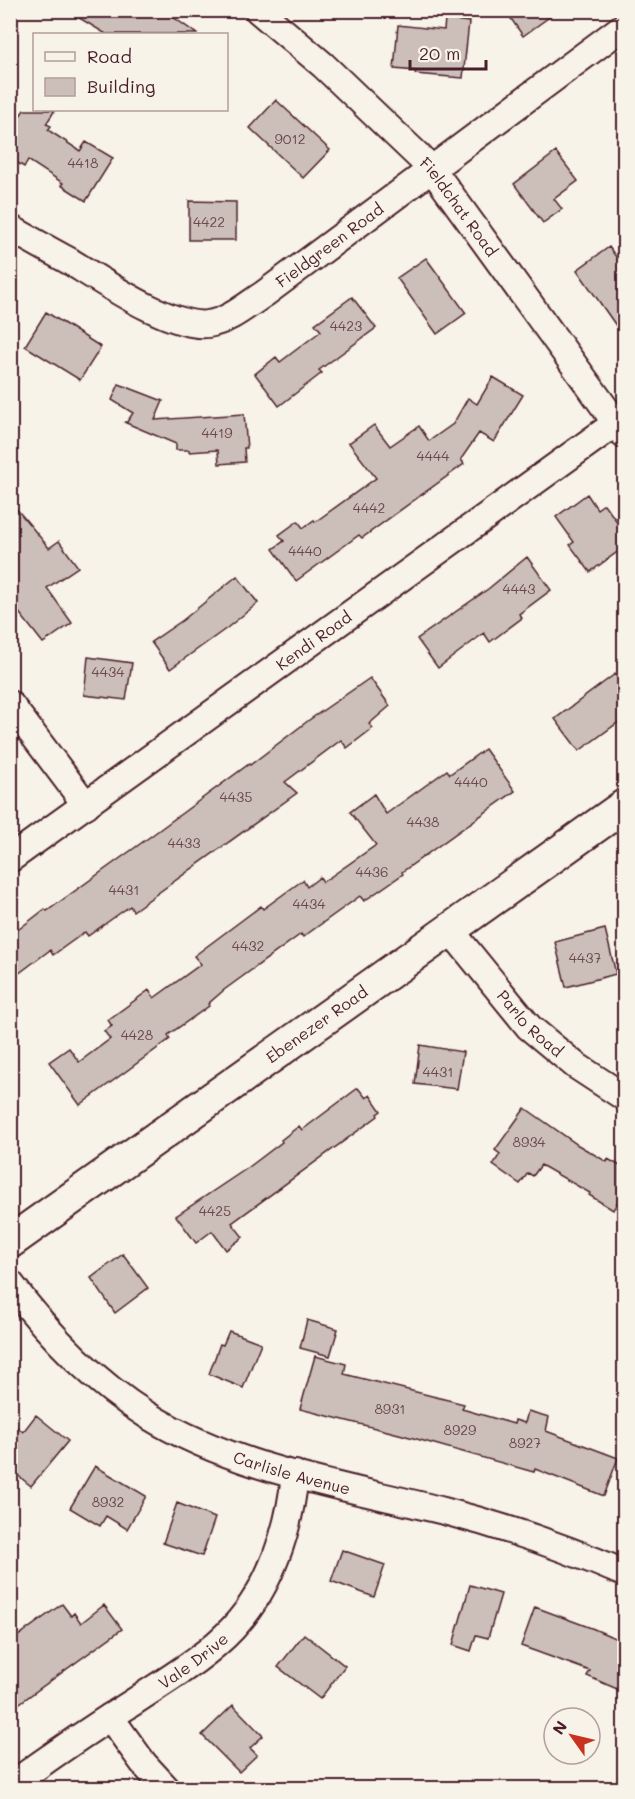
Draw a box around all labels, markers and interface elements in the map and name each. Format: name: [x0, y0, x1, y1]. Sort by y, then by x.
legend: [33, 33, 228, 111]
scale bar: [410, 33, 486, 71]
text: 20 m: [419, 41, 460, 65]
text: Road: [87, 44, 132, 68]
text: Building: [87, 74, 155, 98]
house number: 9012: [275, 129, 305, 148]
street label: Fieldchat Road: [416, 152, 503, 260]
house number: 4418: [67, 153, 99, 172]
street label: Fieldgreen Road: [271, 198, 387, 292]
house number: 4422: [193, 212, 225, 231]
house number: 4423: [330, 316, 362, 335]
house number: 4419: [202, 423, 232, 442]
house number: 4444: [417, 446, 450, 465]
house number: 4442: [353, 498, 385, 517]
house number: 4440: [288, 541, 322, 560]
house number: 4443: [503, 579, 535, 598]
street label: Kendi Road: [271, 606, 355, 675]
house number: 4434: [92, 662, 125, 681]
house number: 4440: [454, 772, 488, 791]
house number: 4435: [220, 787, 252, 806]
house number: 4438: [406, 812, 440, 831]
house number: 4433: [168, 833, 200, 852]
house number: 4436: [355, 862, 389, 881]
house number: 4431: [109, 880, 139, 899]
house number: 4434: [293, 894, 326, 913]
house number: 4432: [232, 936, 264, 955]
house number: 4437: [569, 948, 601, 967]
street label: Ebenezer Road: [261, 981, 371, 1067]
street label: Parlo Road: [493, 985, 568, 1061]
house number: 4428: [121, 1025, 153, 1044]
house number: 4431: [423, 1062, 453, 1081]
house number: 8934: [512, 1132, 546, 1151]
house number: 4425: [199, 1201, 231, 1220]
house number: 8931: [374, 1399, 406, 1418]
house number: 8929: [444, 1420, 476, 1439]
house number: 8927: [509, 1433, 541, 1452]
street label: Carlisle Avenue: [231, 1446, 353, 1499]
house number: 8932: [92, 1492, 124, 1511]
street label: Vale Drive: [154, 1628, 232, 1693]
north arrow: [542, 1706, 602, 1766]
text: N: [547, 1716, 571, 1738]

